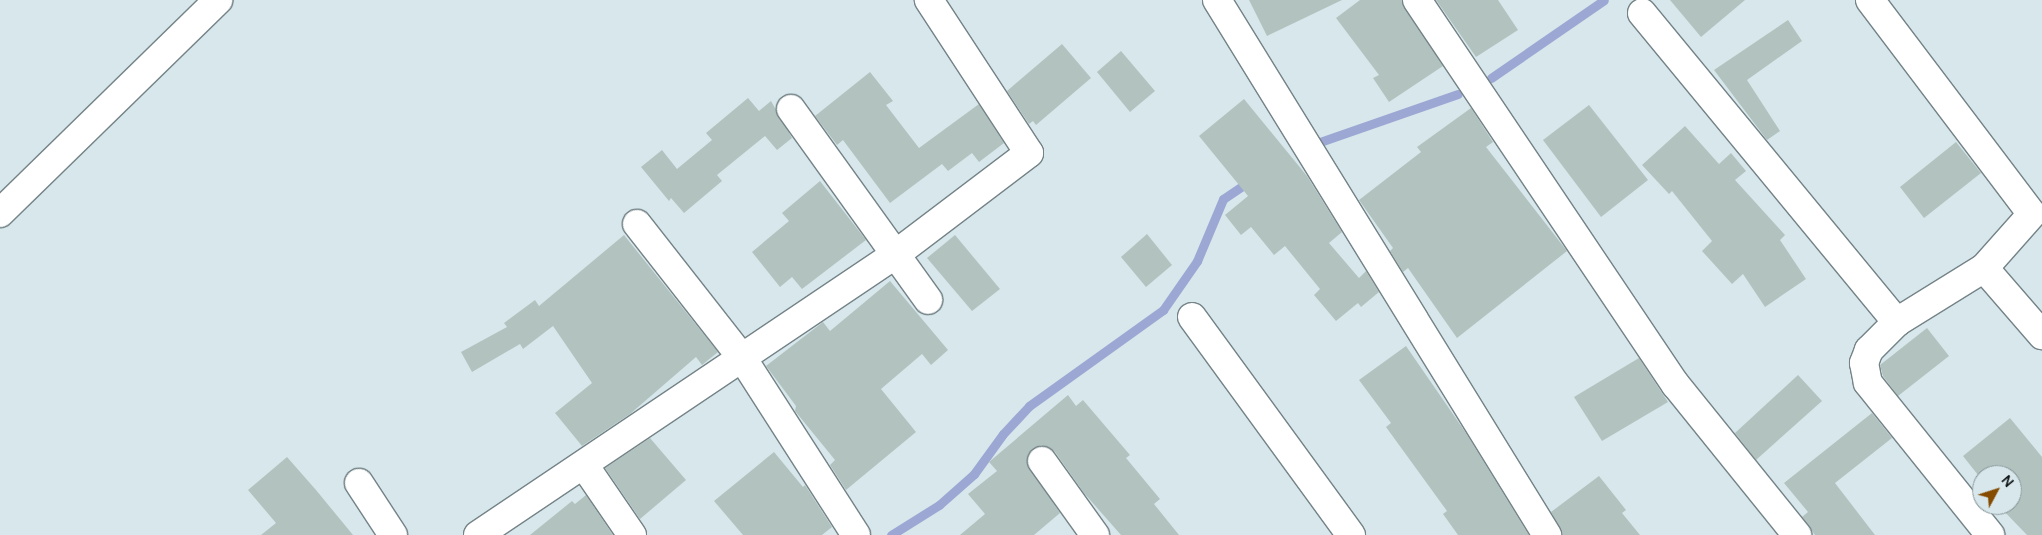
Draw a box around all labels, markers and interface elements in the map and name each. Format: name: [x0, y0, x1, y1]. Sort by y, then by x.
north arrow: [1972, 465, 2022, 515]
text: N: [1998, 471, 2019, 491]

